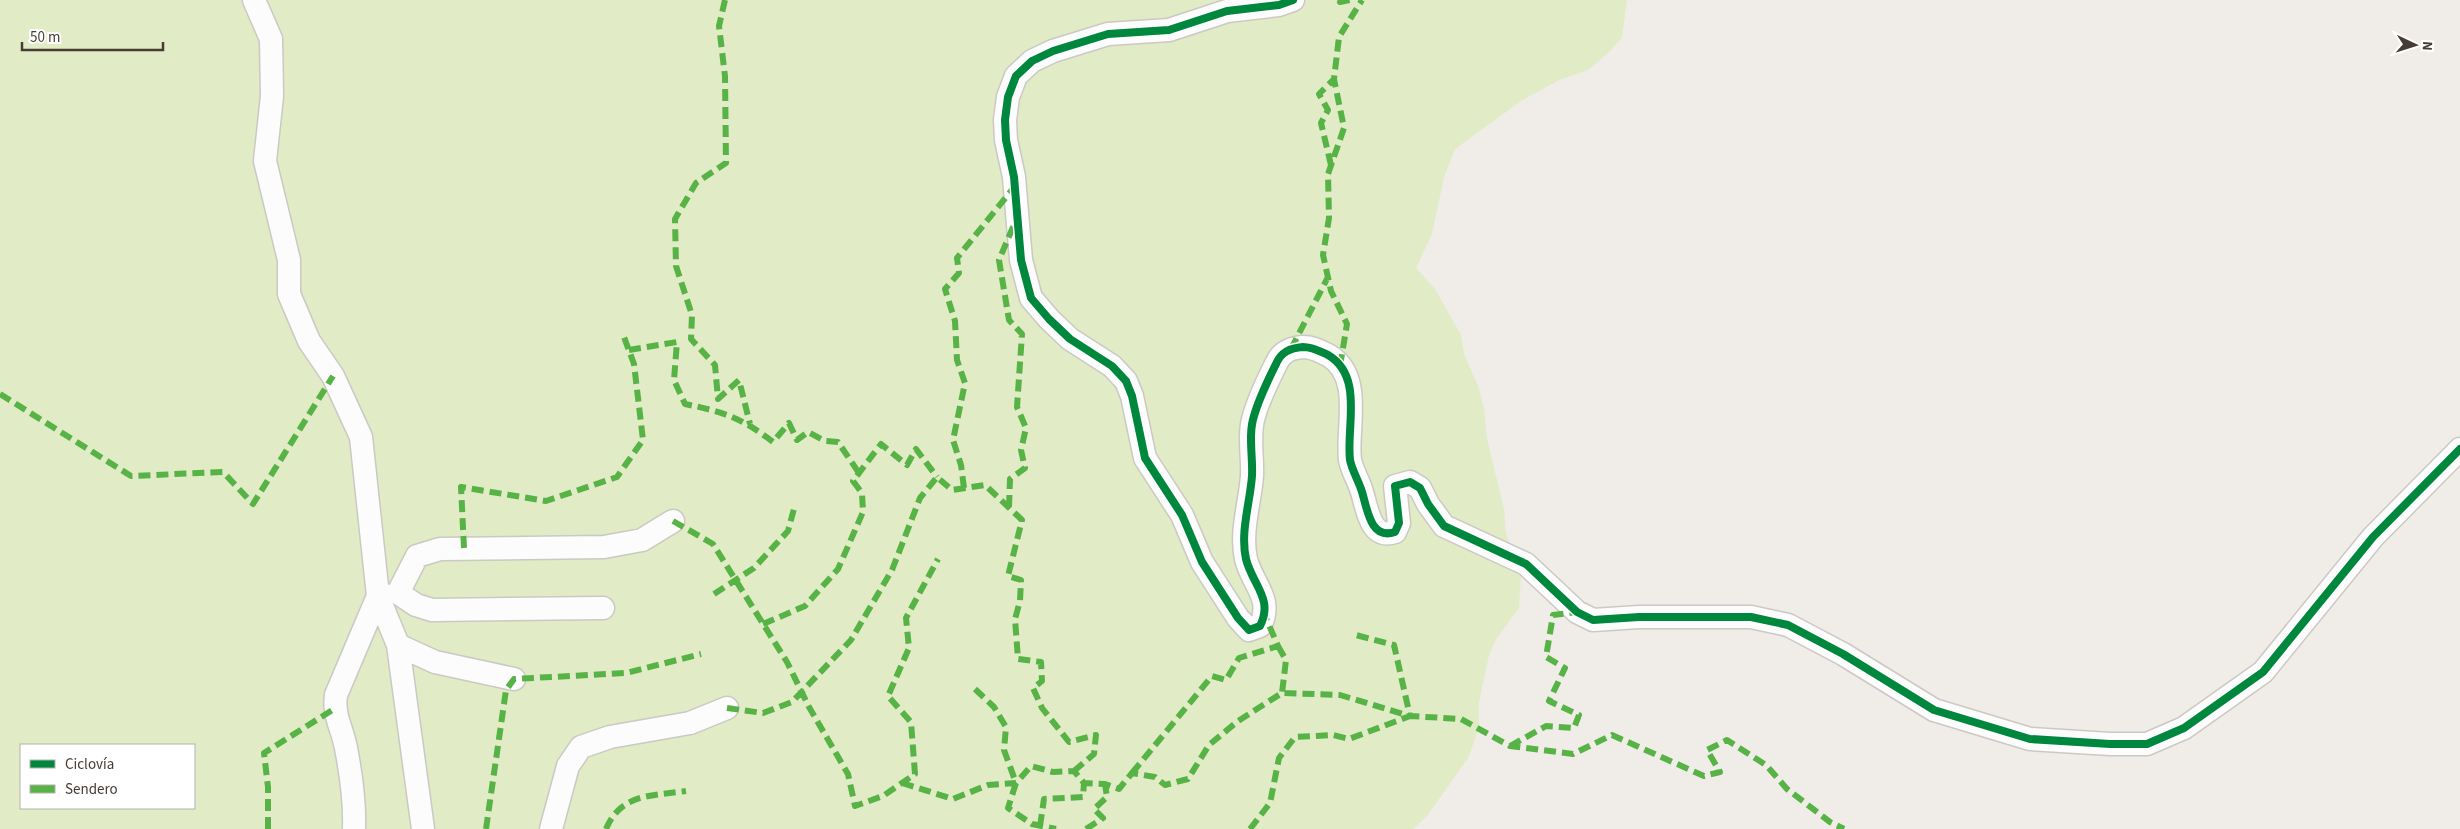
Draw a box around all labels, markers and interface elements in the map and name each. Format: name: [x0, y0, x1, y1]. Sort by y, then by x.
scale bar: [22, 20, 164, 52]
north arrow: [2390, 20, 2440, 70]
text: 50 m: [30, 27, 60, 48]
text: N: [2417, 40, 2437, 51]
legend: [20, 744, 195, 809]
text: Ciclovía: [65, 754, 114, 775]
text: Sendero: [65, 779, 118, 800]

